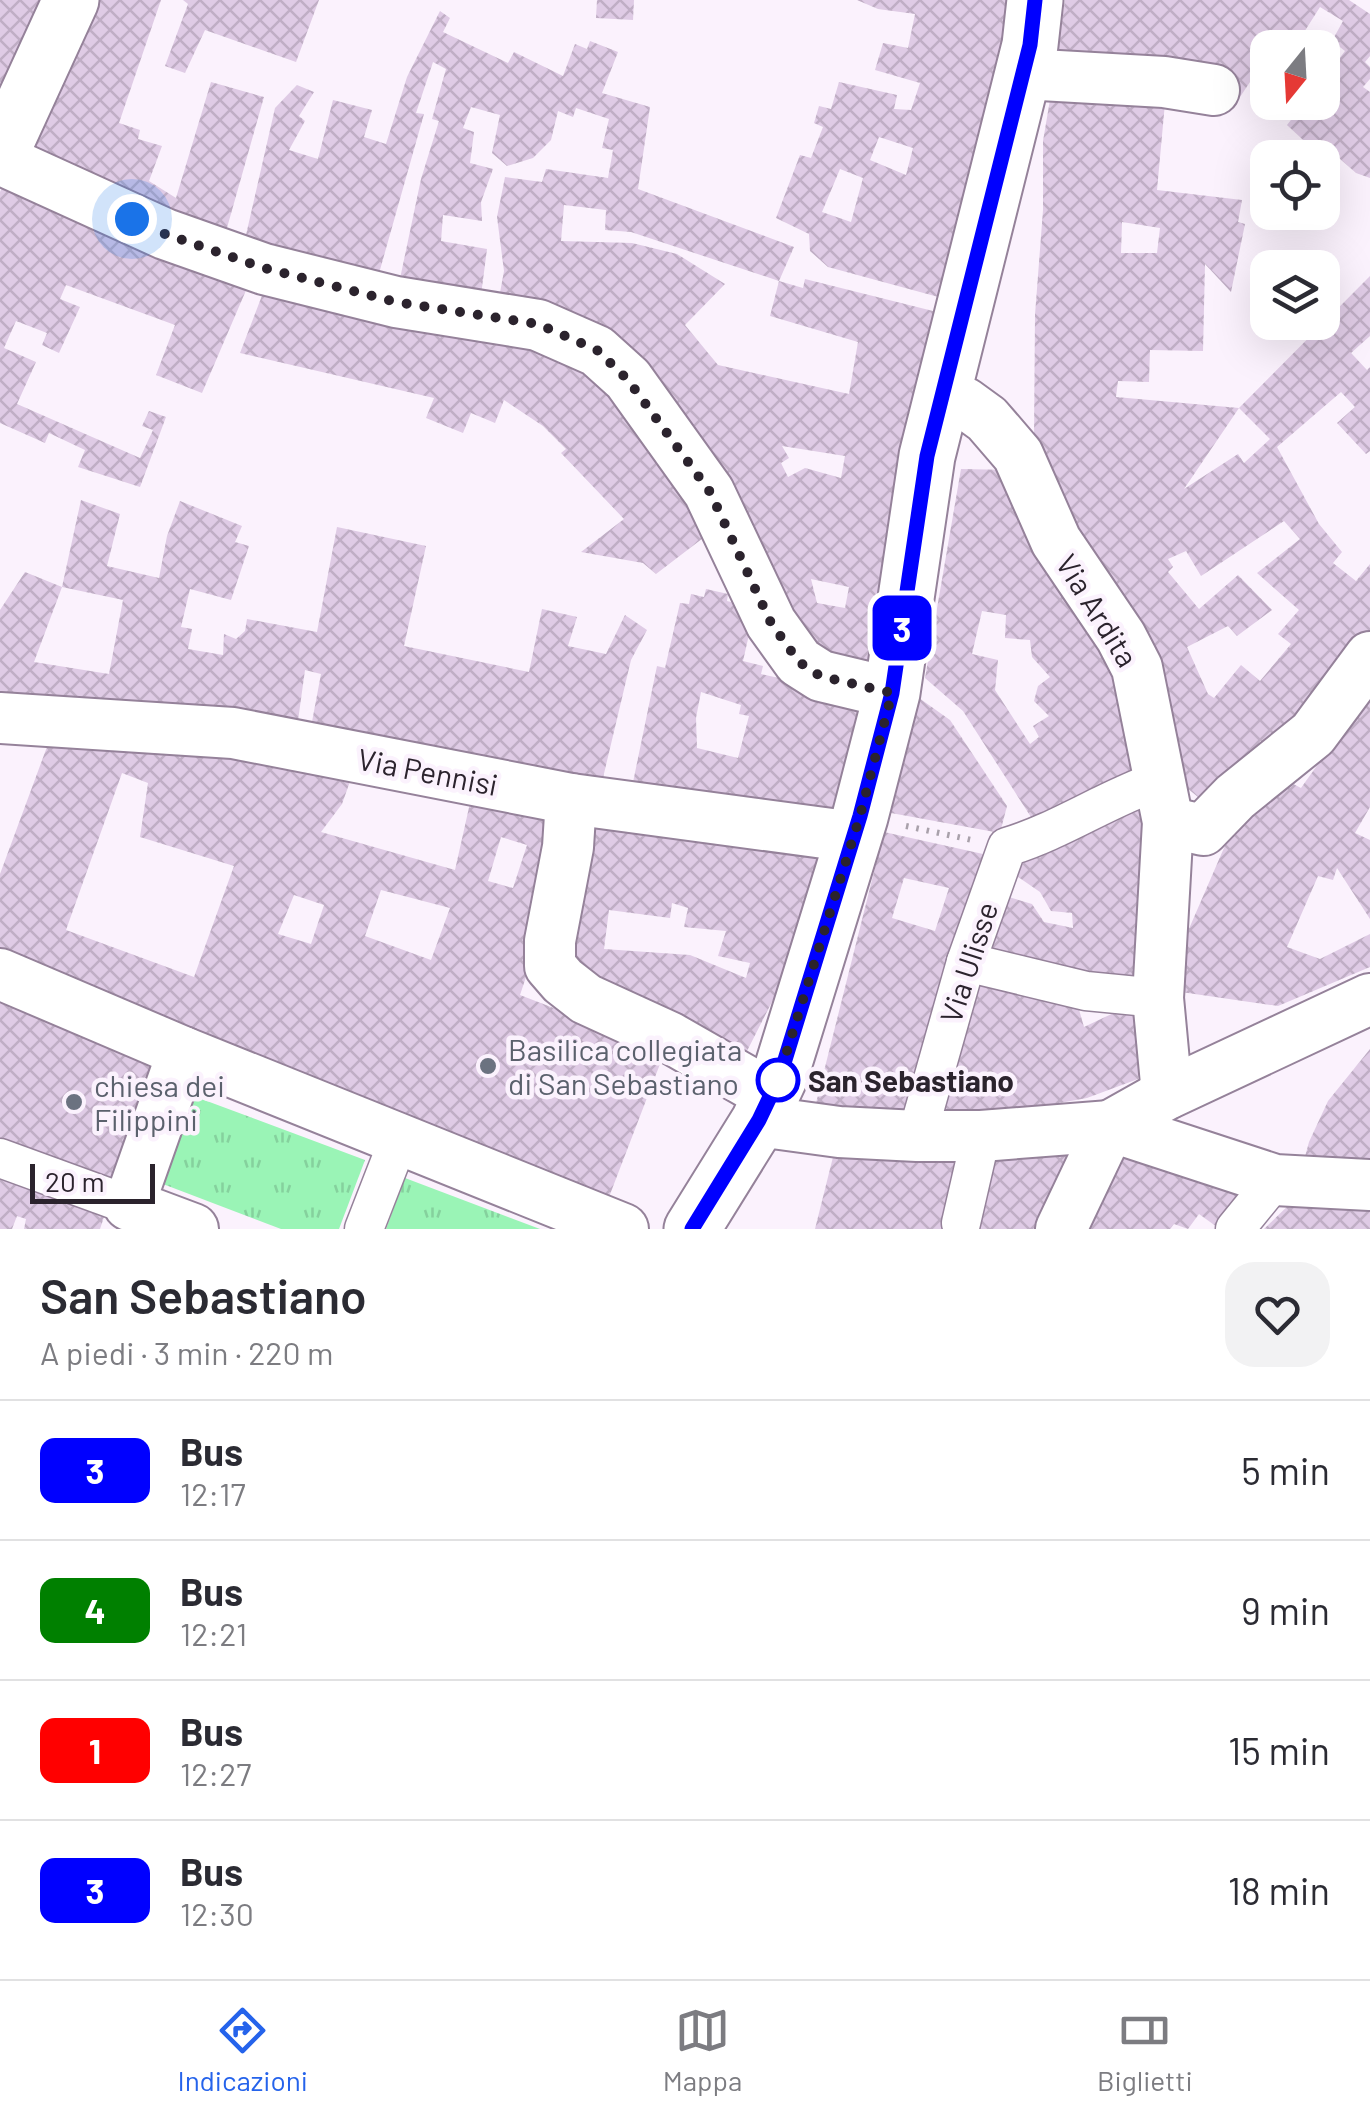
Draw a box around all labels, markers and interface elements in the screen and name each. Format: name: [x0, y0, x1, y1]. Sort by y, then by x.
north arrow: [1250, 30, 1340, 120]
map controls: [1250, 30, 1340, 340]
button: locate: [1250, 140, 1340, 230]
your location: [107, 194, 157, 244]
button: layers: [1250, 250, 1340, 340]
street label: Via Ardita: [1049, 547, 1147, 673]
line badge: 3: [870, 596, 934, 660]
text: 3: [893, 607, 911, 649]
street label: Via Pennisi: [355, 740, 501, 802]
street label: Via Ulisse: [932, 897, 1004, 1027]
place label: Basilica collegiata di San Sebastiano: [508, 1031, 742, 1101]
marker: Basilica collegiata di San Sebastiano: [477, 1055, 499, 1077]
marker: San Sebastiano: [757, 1059, 799, 1101]
place label: San Sebastiano: [808, 1062, 1014, 1098]
place label: chiesa dei Filippini: [94, 1067, 225, 1137]
marker: chiesa dei Filippini: [63, 1091, 85, 1113]
scale bar: [30, 1159, 155, 1204]
text: 20 m: [45, 1164, 105, 1198]
button: heart: [1225, 1262, 1330, 1367]
text: San Sebastiano: [40, 1266, 367, 1324]
text: A piedi · 3 min · 220 m: [40, 1333, 333, 1371]
text: Bus: [180, 1428, 243, 1474]
text: 5 min: [1241, 1447, 1330, 1493]
text: 3: [86, 1449, 104, 1491]
text: 12:17: [180, 1474, 246, 1512]
text: Bus: [180, 1568, 243, 1614]
text: 9 min: [1241, 1587, 1330, 1633]
text: 4: [84, 1589, 106, 1631]
text: 12:21: [180, 1614, 247, 1652]
text: Bus: [180, 1708, 243, 1754]
text: 15 min: [1228, 1727, 1330, 1773]
text: 1: [89, 1729, 101, 1771]
text: 12:27: [180, 1754, 252, 1792]
text: Bus: [180, 1848, 243, 1894]
text: 18 min: [1228, 1867, 1330, 1913]
text: 3: [86, 1869, 104, 1911]
text: 12:30: [180, 1894, 254, 1932]
tab: Indicazioni: [177, 2003, 308, 2097]
tab: Mappa: [663, 2003, 742, 2097]
tab: Biglietti: [1097, 2003, 1193, 2097]

